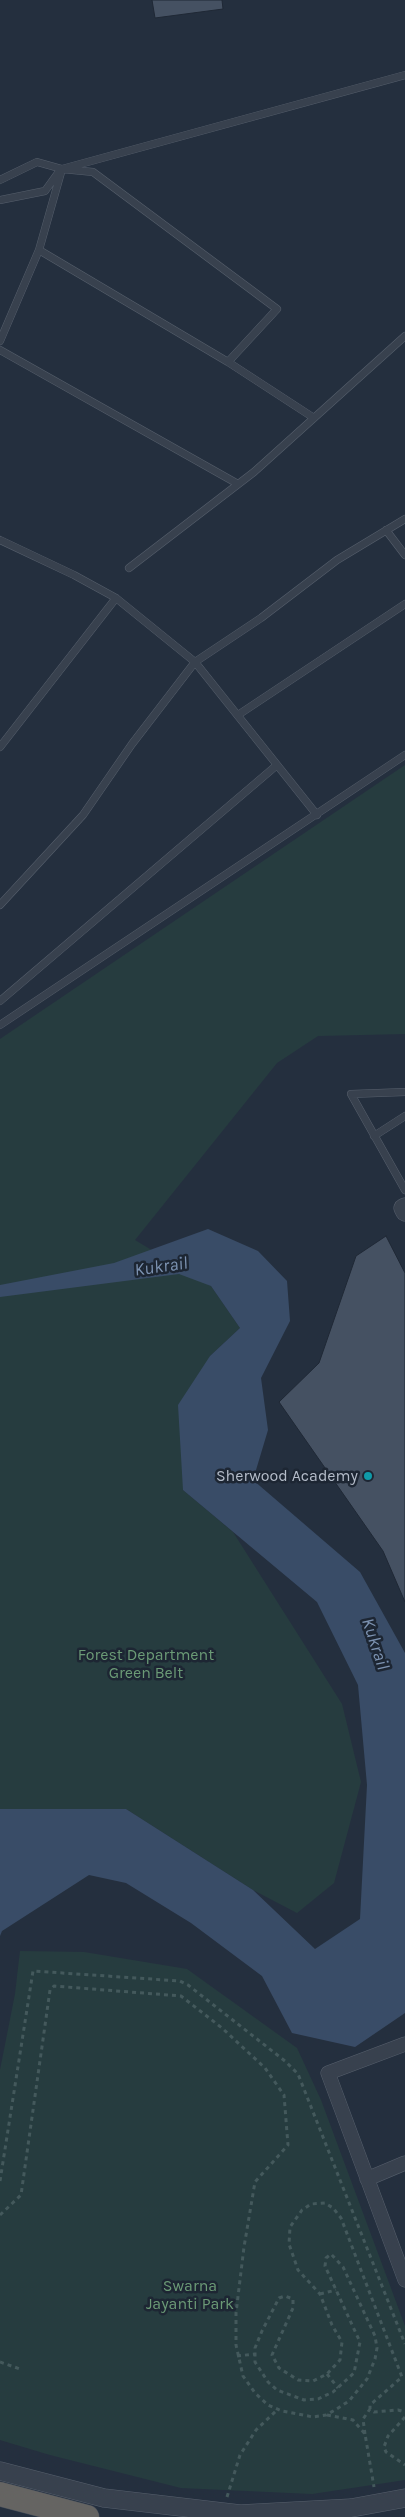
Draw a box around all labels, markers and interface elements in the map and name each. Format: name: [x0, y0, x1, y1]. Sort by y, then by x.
water label: Kukrail: [133, 1253, 189, 1281]
place label: Sherwood Academy: [216, 1466, 358, 1486]
marker: Sherwood Academy: [362, 1470, 374, 1482]
water label: Kukrail: [356, 1615, 394, 1673]
park label: Forest Department Green Belt: [78, 1645, 214, 1683]
park label: Swarna Jayanti Park: [146, 2276, 234, 2314]

